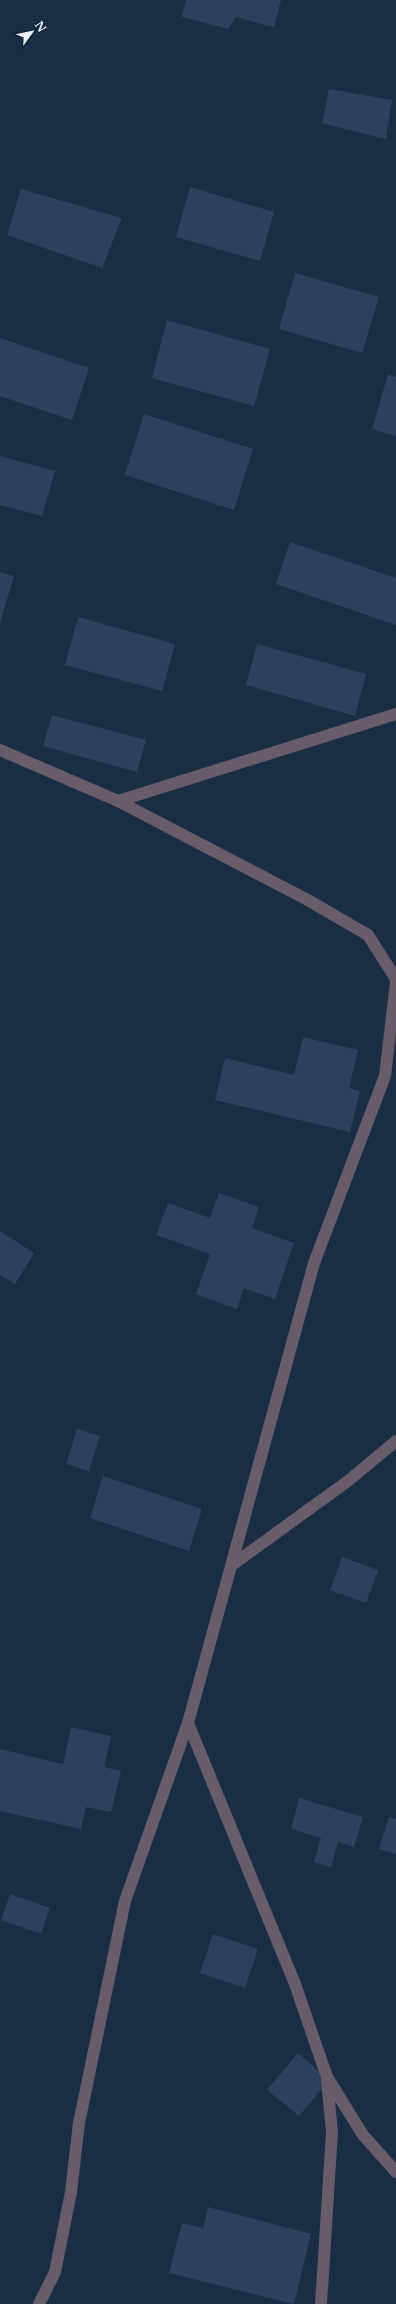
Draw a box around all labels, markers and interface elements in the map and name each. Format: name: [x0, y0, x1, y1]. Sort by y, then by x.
north arrow: [12, 12, 52, 52]
text: N: [32, 18, 49, 35]

